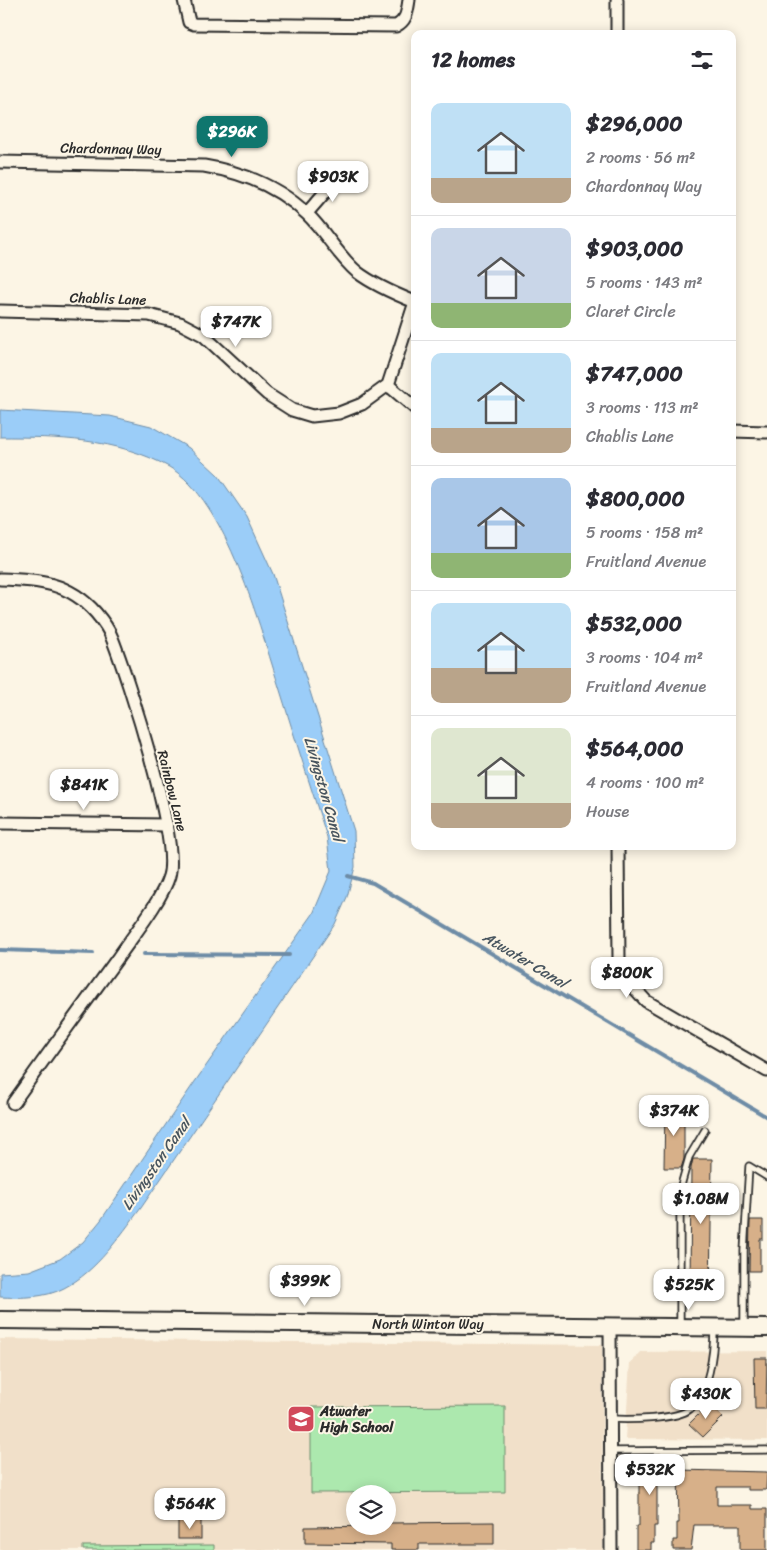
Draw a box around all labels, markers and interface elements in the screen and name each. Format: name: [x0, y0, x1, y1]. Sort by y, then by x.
text: 12 homes: [431, 41, 515, 79]
icon: filters: [688, 46, 716, 74]
text: $296,000: [586, 105, 683, 143]
pin: $296K: [197, 116, 267, 158]
text: $296K: [208, 117, 256, 146]
icon: home: [471, 123, 531, 183]
street label: Chardonnay Way: [60, 136, 163, 162]
text: 2 rooms · 56 m²: [586, 143, 695, 172]
pin: $903K: [298, 160, 368, 203]
text: $903K: [308, 162, 358, 191]
text: Chardonnay Way: [586, 172, 702, 201]
text: $903,000: [586, 230, 683, 268]
icon: home: [471, 248, 531, 308]
text: 5 rooms · 143 m²: [586, 268, 703, 297]
street label: Chablis Lane: [69, 285, 147, 313]
text: Claret Circle: [586, 297, 676, 326]
pin: $747K: [201, 306, 271, 348]
text: $747K: [212, 307, 260, 336]
text: $747,000: [586, 355, 683, 393]
icon: home: [471, 373, 531, 433]
text: 3 rooms · 113 m²: [586, 393, 698, 422]
text: Chablis Lane: [586, 422, 674, 451]
text: $800,000: [586, 480, 685, 518]
icon: home: [471, 498, 531, 558]
text: 5 rooms · 158 m²: [586, 518, 703, 547]
text: Fruitland Avenue: [586, 547, 706, 576]
text: $532,000: [586, 605, 682, 643]
icon: home: [471, 623, 531, 683]
text: 3 rooms · 104 m²: [586, 643, 703, 672]
text: Fruitland Avenue: [586, 672, 706, 701]
text: $564,000: [586, 730, 683, 768]
water label: Livingston Canal: [297, 734, 352, 848]
street label: Rainbow Lane: [150, 748, 194, 834]
icon: home: [471, 748, 531, 808]
pin: $841K: [49, 768, 119, 811]
text: 4 rooms · 100 m²: [586, 768, 704, 797]
text: $841K: [60, 770, 108, 799]
text: House: [586, 797, 629, 826]
water label: Atwater Canal: [477, 924, 576, 997]
pin: $800K: [592, 956, 662, 999]
text: $800K: [602, 958, 652, 987]
pin: $374K: [639, 1094, 709, 1137]
text: $374K: [650, 1096, 698, 1125]
water label: Livingston Canal: [115, 1109, 200, 1216]
pin: $1.08M: [660, 1182, 742, 1225]
text: $1.08M: [673, 1184, 729, 1213]
pin: $399K: [270, 1264, 340, 1307]
text: $399K: [281, 1266, 329, 1295]
pin: $525K: [654, 1268, 724, 1311]
text: $525K: [664, 1270, 714, 1299]
street label: North Winton Way: [372, 1312, 484, 1337]
pin: $430K: [671, 1378, 741, 1420]
text: $430K: [681, 1379, 731, 1408]
place label: Atwater High School: [319, 1399, 394, 1440]
school or university icon: Atwater High School: [286, 1404, 316, 1434]
pin: $532K: [615, 1454, 685, 1496]
text: $532K: [626, 1455, 674, 1484]
map controls: [346, 1485, 396, 1535]
button: layers: [346, 1485, 396, 1535]
pin: $564K: [155, 1488, 225, 1530]
text: $564K: [165, 1489, 215, 1518]

